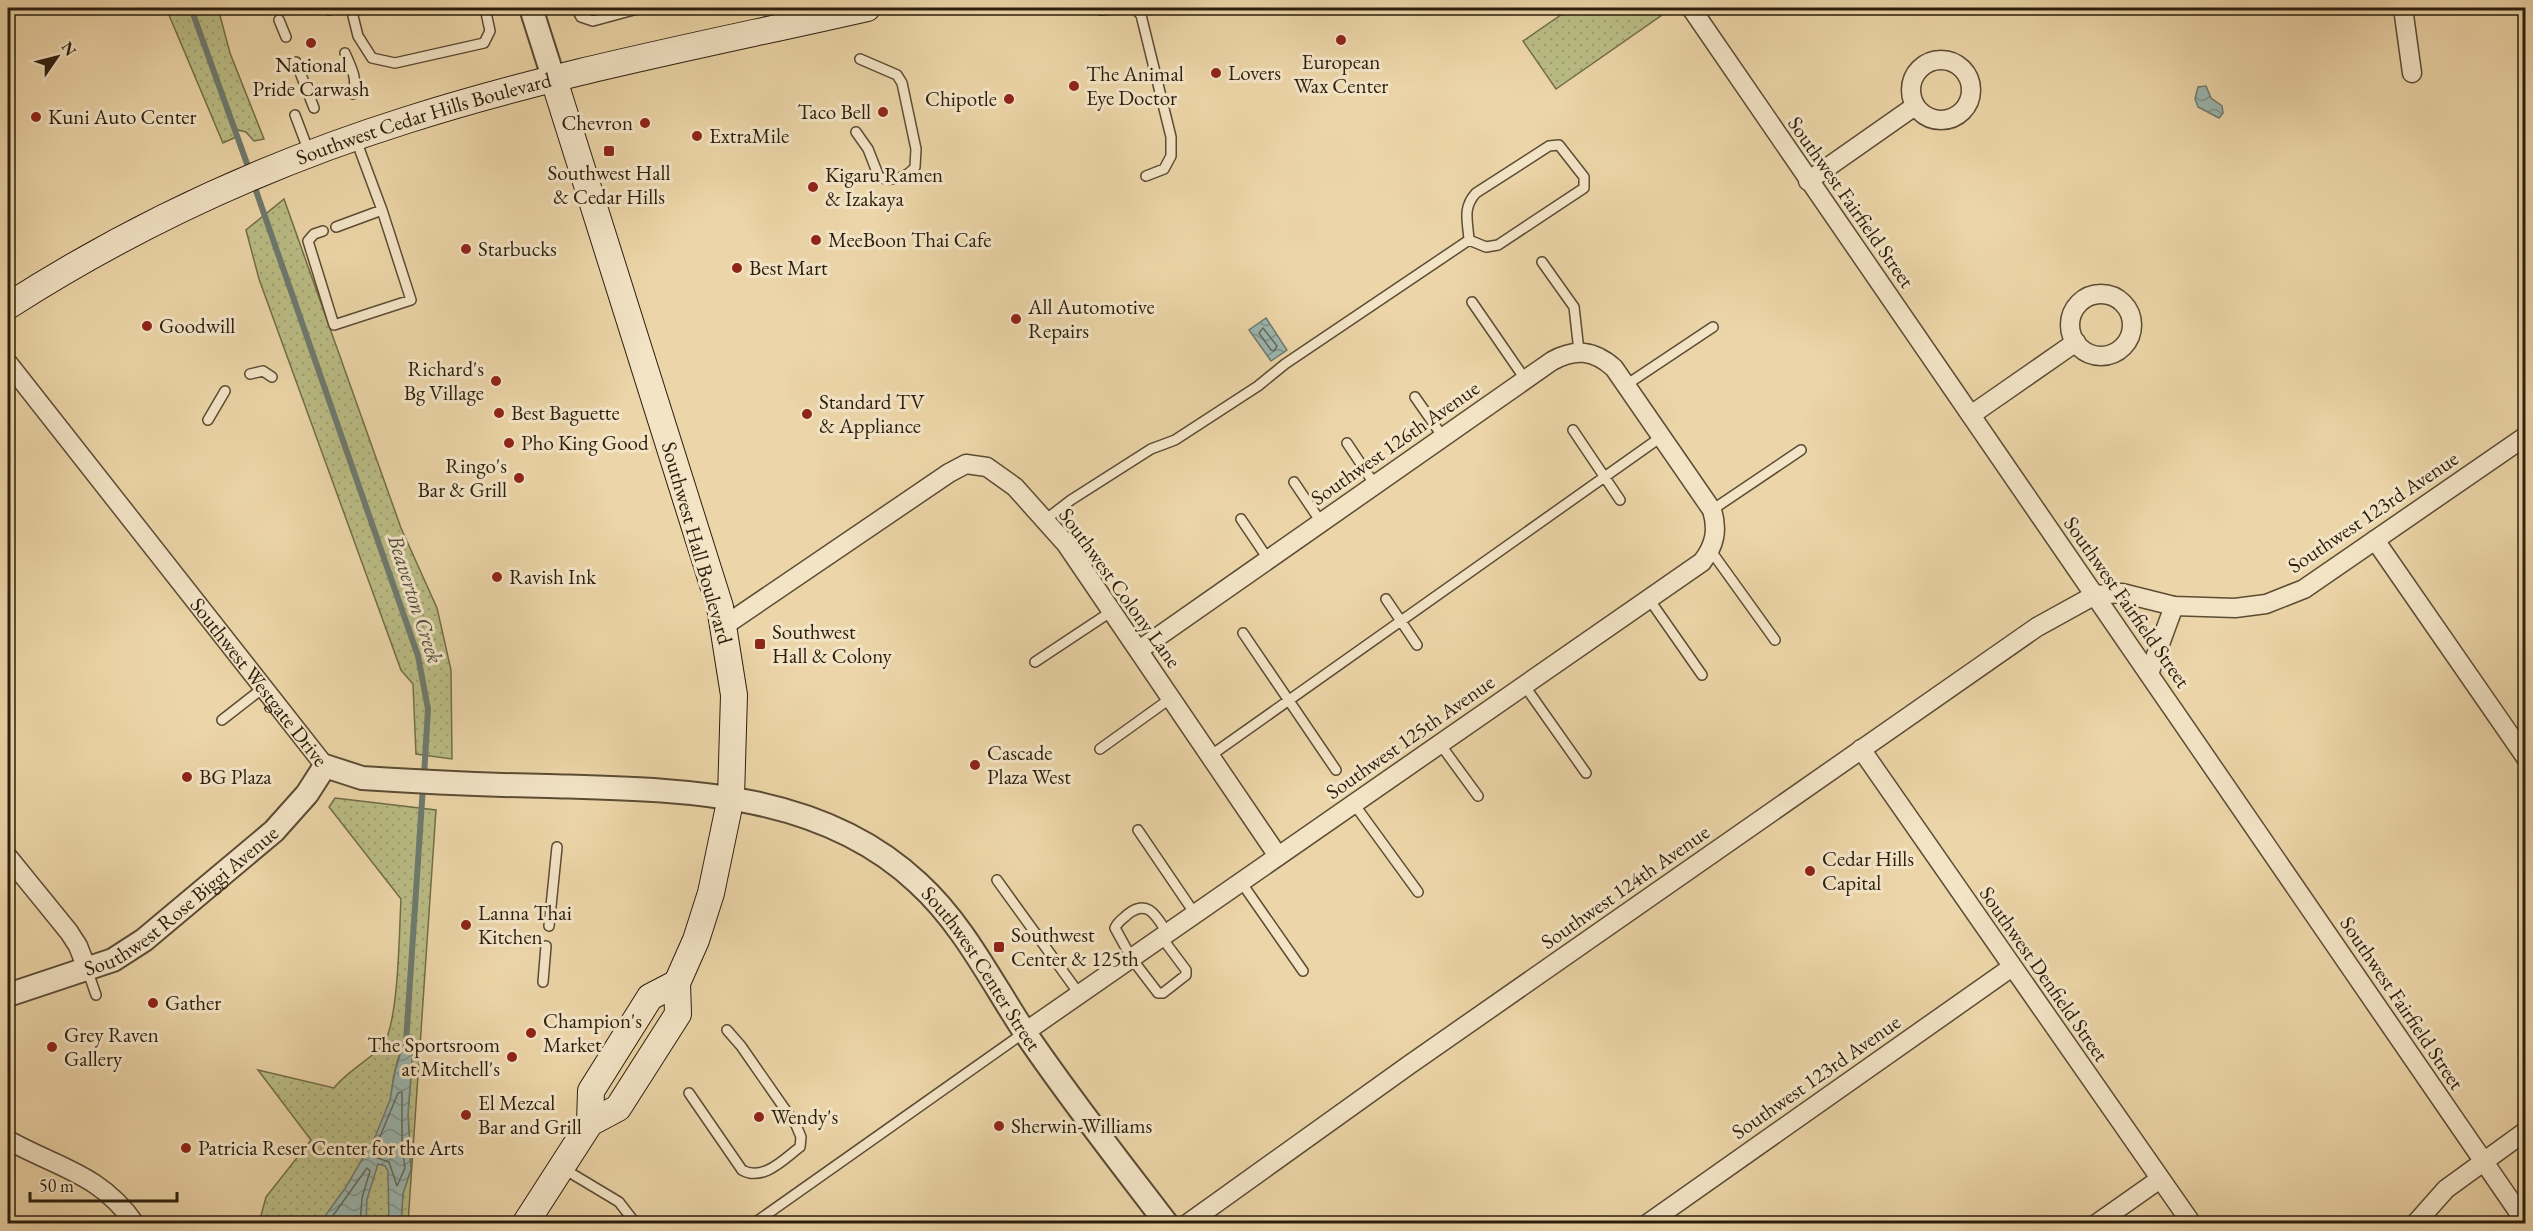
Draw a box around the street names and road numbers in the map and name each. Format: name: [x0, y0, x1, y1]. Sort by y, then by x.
street label: Southwest Cedar Hills Boulevard: [292, 66, 555, 171]
street label: Southwest Fairfield Street: [1782, 111, 1921, 293]
street label: Southwest 126th Avenue: [1305, 374, 1484, 511]
street label: Southwest Hall Boulevard: [656, 439, 739, 648]
street label: Southwest 123rd Avenue: [2282, 444, 2463, 579]
street label: Southwest Colony Lane: [1053, 502, 1188, 673]
street label: Southwest Fairfield Street: [2058, 511, 2197, 693]
street label: Southwest Westgate Drive: [184, 592, 334, 772]
street label: Southwest 125th Avenue: [1320, 668, 1499, 805]
street label: Southwest 124th Avenue: [1535, 818, 1714, 955]
street label: Southwest Rose Biggi Avenue: [80, 819, 284, 982]
street label: Southwest Center Street: [916, 880, 1048, 1056]
street label: Southwest Denfield Street: [1974, 881, 2115, 1067]
street label: Southwest Fairfield Street: [2334, 911, 2471, 1095]
street label: Southwest 123rd Avenue: [1726, 1008, 1905, 1145]

